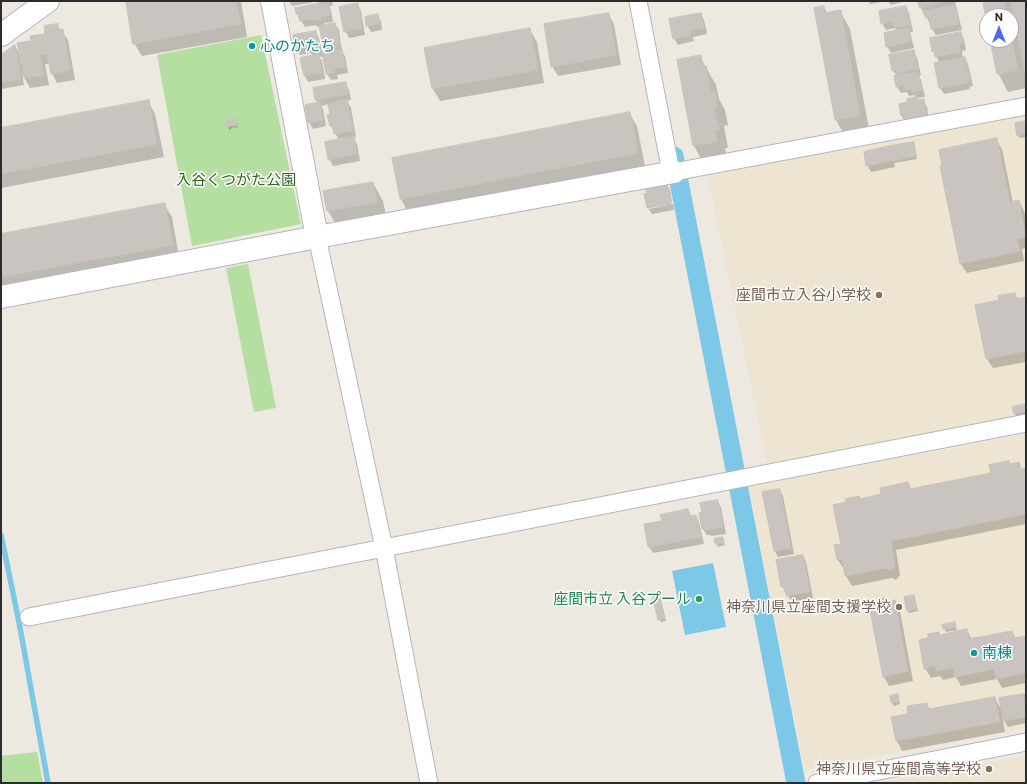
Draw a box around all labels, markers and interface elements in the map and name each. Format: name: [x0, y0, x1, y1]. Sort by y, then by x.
north arrow: [979, 8, 1019, 48]
text: N: [995, 10, 1003, 23]
place label: 心のかたち: [260, 37, 335, 55]
marker: 心のかたち: [247, 41, 257, 51]
park label: 入谷くつがた公園: [176, 171, 296, 189]
place label: 座間市立入谷小学校: [736, 286, 871, 304]
marker: 座間市立入谷小学校: [874, 290, 884, 300]
place label: 座間市立 入谷プール: [553, 590, 691, 608]
marker: 座間市立 入谷プール: [694, 594, 704, 604]
place label: 神奈川県立座間支援学校: [726, 598, 891, 616]
marker: 神奈川県立座間支援学校: [894, 602, 904, 612]
place label: 南棟: [982, 644, 1012, 662]
marker: 南棟: [969, 648, 979, 658]
place label: 神奈川県立座間高等学校: [816, 760, 981, 778]
marker: 神奈川県立座間高等学校: [984, 764, 994, 774]

